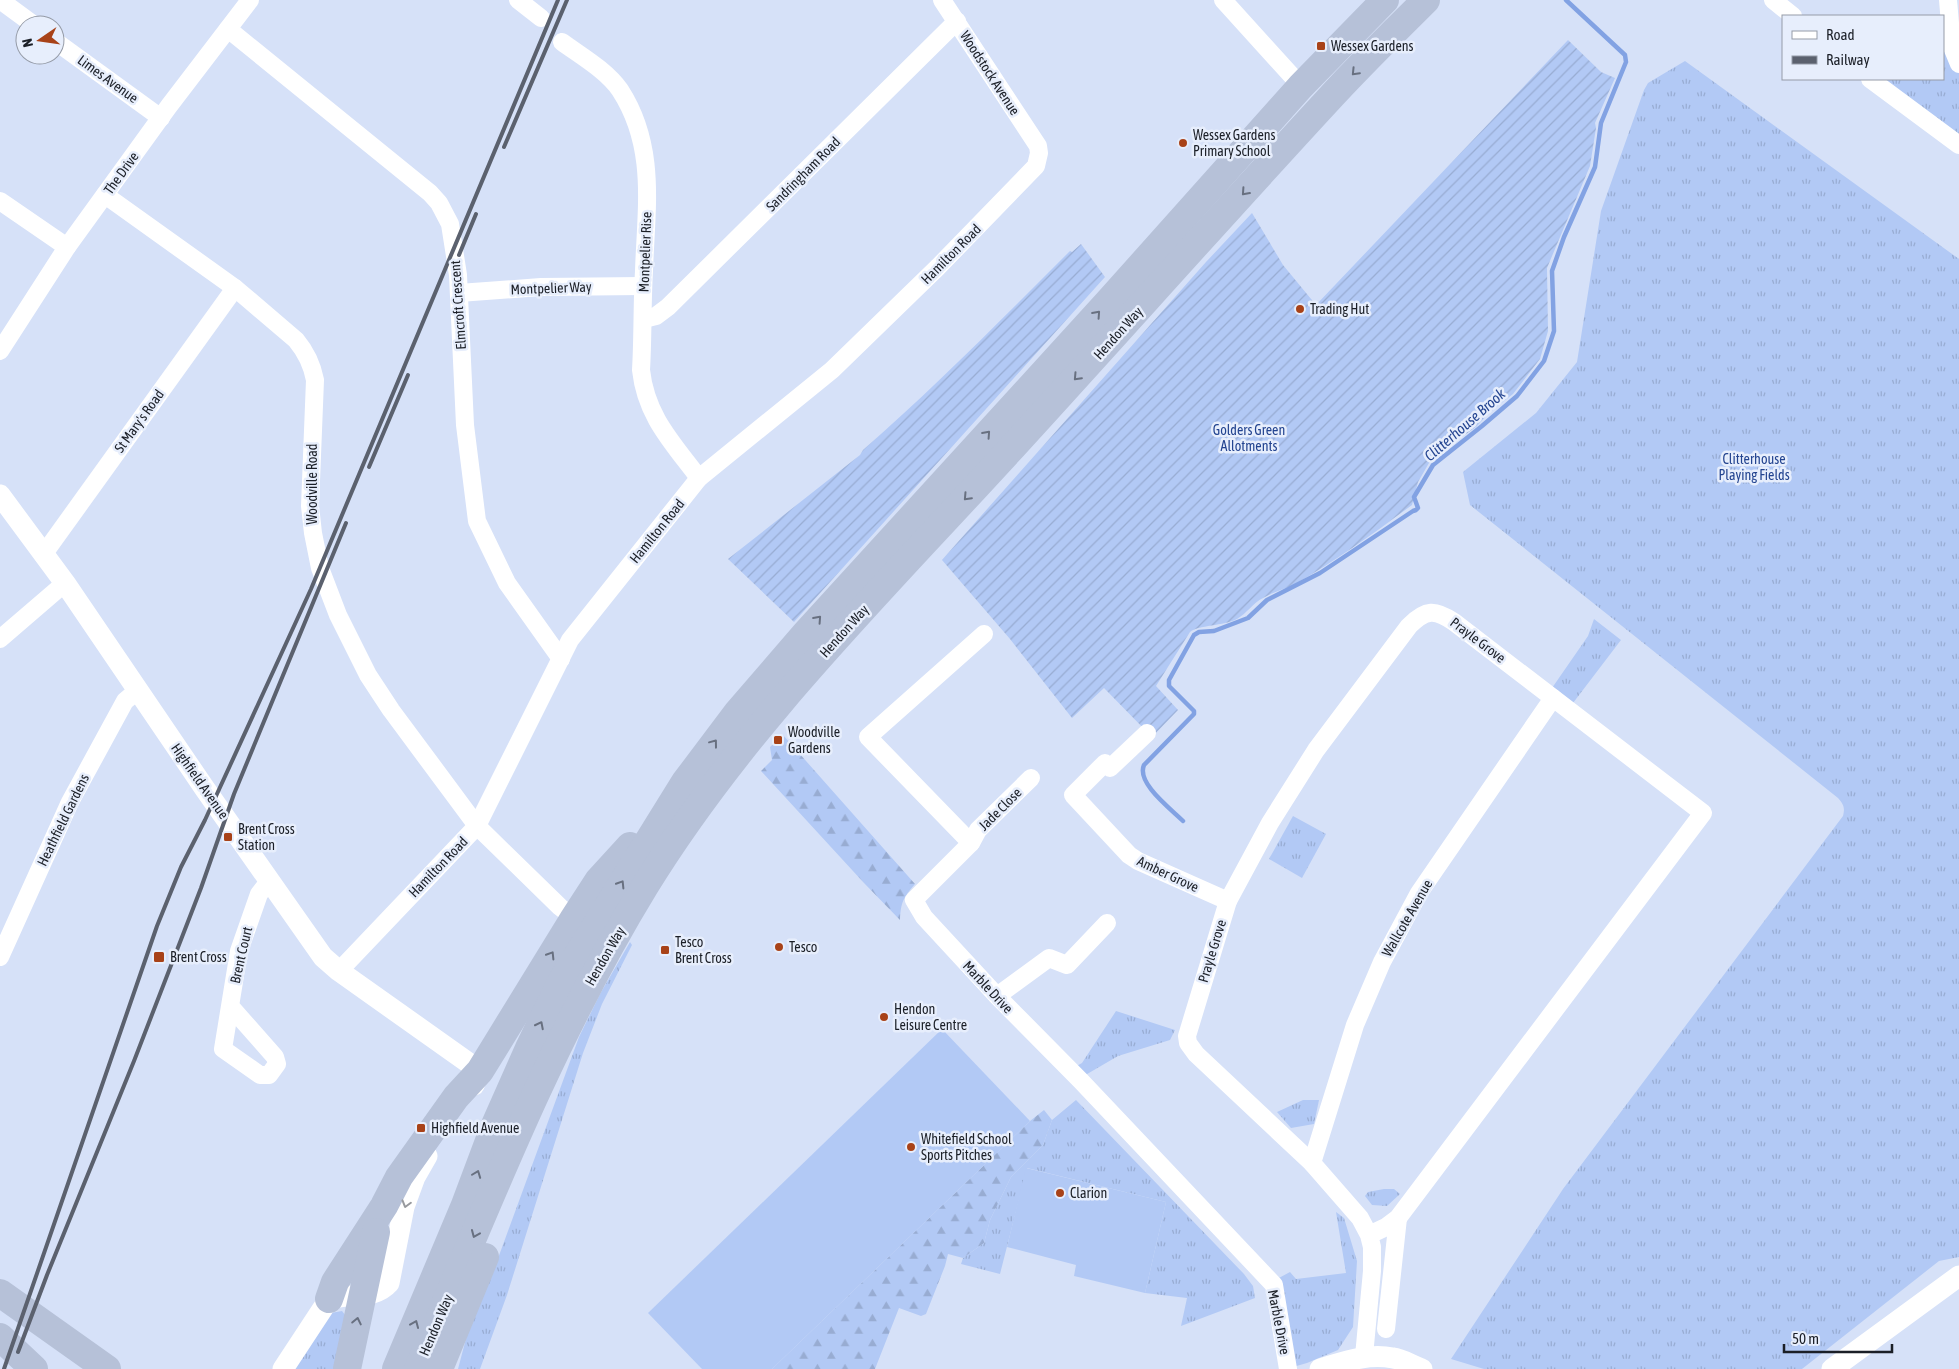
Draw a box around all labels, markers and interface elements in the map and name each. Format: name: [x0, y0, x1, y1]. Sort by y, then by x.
north arrow: [15, 15, 65, 65]
legend: [1782, 15, 1944, 80]
text: Road: [1826, 26, 1855, 43]
street label: Woodstock Avenue: [957, 28, 1023, 118]
text: N: [19, 37, 36, 49]
place label: Wessex Gardens: [1331, 38, 1414, 54]
marker: Wessex Gardens: [1315, 40, 1327, 52]
text: Railway: [1826, 51, 1870, 68]
street label: Limes Avenue: [75, 52, 141, 106]
one-way arrow: [1352, 67, 1361, 76]
place label: Wessex Gardens Primary School: [1193, 127, 1276, 159]
street label: Sandringham Road: [763, 134, 843, 214]
marker: Wessex Gardens Primary School: [1177, 137, 1189, 149]
street label: The Drive: [100, 149, 142, 197]
one-way arrow: [1242, 187, 1251, 196]
street label: Montpelier Rise: [636, 211, 654, 293]
street label: Hamilton Road: [918, 221, 984, 287]
street label: Elmcroft Crescent: [447, 260, 469, 350]
street label: Montpelier Way: [510, 279, 592, 297]
place label: Trading Hut: [1310, 301, 1369, 317]
street label: Hendon Way: [1090, 303, 1146, 363]
marker: Trading Hut: [1294, 303, 1306, 315]
one-way arrow: [1091, 311, 1100, 320]
one-way arrow: [1074, 372, 1083, 381]
water label: Clitterhouse Brook: [1421, 385, 1509, 464]
street label: St Mary's Road: [111, 387, 167, 455]
park label: Golders Green Allotments: [1213, 422, 1285, 454]
one-way arrow: [981, 431, 990, 440]
street label: Woodville Road: [304, 444, 320, 524]
park label: Clitterhouse Playing Fields: [1718, 451, 1790, 483]
one-way arrow: [964, 491, 973, 500]
street label: Hamilton Road: [626, 496, 688, 566]
street label: Hendon Way: [816, 601, 872, 661]
street label: Prayle Grove: [1447, 614, 1509, 666]
one-way arrow: [812, 615, 821, 624]
place label: Woodville Gardens: [788, 724, 840, 756]
marker: Woodville Gardens: [772, 734, 784, 746]
one-way arrow: [708, 739, 717, 749]
street label: Highfield Avenue: [168, 740, 232, 822]
street label: Heathfield Gardens: [34, 771, 92, 869]
street label: Jade Close: [975, 784, 1025, 834]
place label: Brent Cross Station: [238, 821, 295, 853]
marker: Brent Cross Station: [222, 831, 234, 843]
street label: Hamilton Road: [405, 834, 471, 900]
street label: Amber Grove: [1135, 853, 1201, 895]
street label: Wallcote Avenue: [1379, 877, 1435, 959]
one-way arrow: [615, 880, 625, 889]
street label: Prayle Grove: [1195, 918, 1229, 984]
street label: Hendon Way: [582, 924, 628, 988]
street label: Brent Court: [227, 925, 255, 985]
place label: Tesco Brent Cross: [675, 934, 732, 966]
place label: Tesco: [789, 939, 817, 955]
marker: Tesco: [773, 941, 785, 953]
marker: Tesco Brent Cross: [659, 944, 671, 956]
place label: Brent Cross: [170, 949, 227, 965]
marker: Brent Cross: [152, 950, 166, 964]
one-way arrow: [545, 951, 555, 960]
street label: Marble Drive: [960, 958, 1016, 1016]
place label: Hendon Leisure Centre: [894, 1001, 967, 1033]
marker: Hendon Leisure Centre: [878, 1011, 890, 1023]
one-way arrow: [534, 1021, 544, 1030]
place label: Highfield Avenue: [431, 1120, 519, 1136]
marker: Highfield Avenue: [415, 1122, 427, 1134]
place label: Whitefield School Sports Pitches: [921, 1131, 1012, 1163]
marker: Whitefield School Sports Pitches: [905, 1141, 917, 1153]
one-way arrow: [471, 1170, 481, 1179]
place label: Clarion: [1070, 1185, 1107, 1201]
marker: Clarion: [1054, 1187, 1066, 1199]
one-way arrow: [401, 1200, 411, 1208]
one-way arrow: [470, 1229, 481, 1238]
street label: Marble Drive: [1265, 1288, 1293, 1356]
street label: Hendon Way: [416, 1292, 456, 1358]
one-way arrow: [351, 1317, 361, 1326]
one-way arrow: [408, 1320, 419, 1329]
scale bar: [1784, 1322, 1892, 1354]
text: 50 m: [1792, 1330, 1819, 1347]

